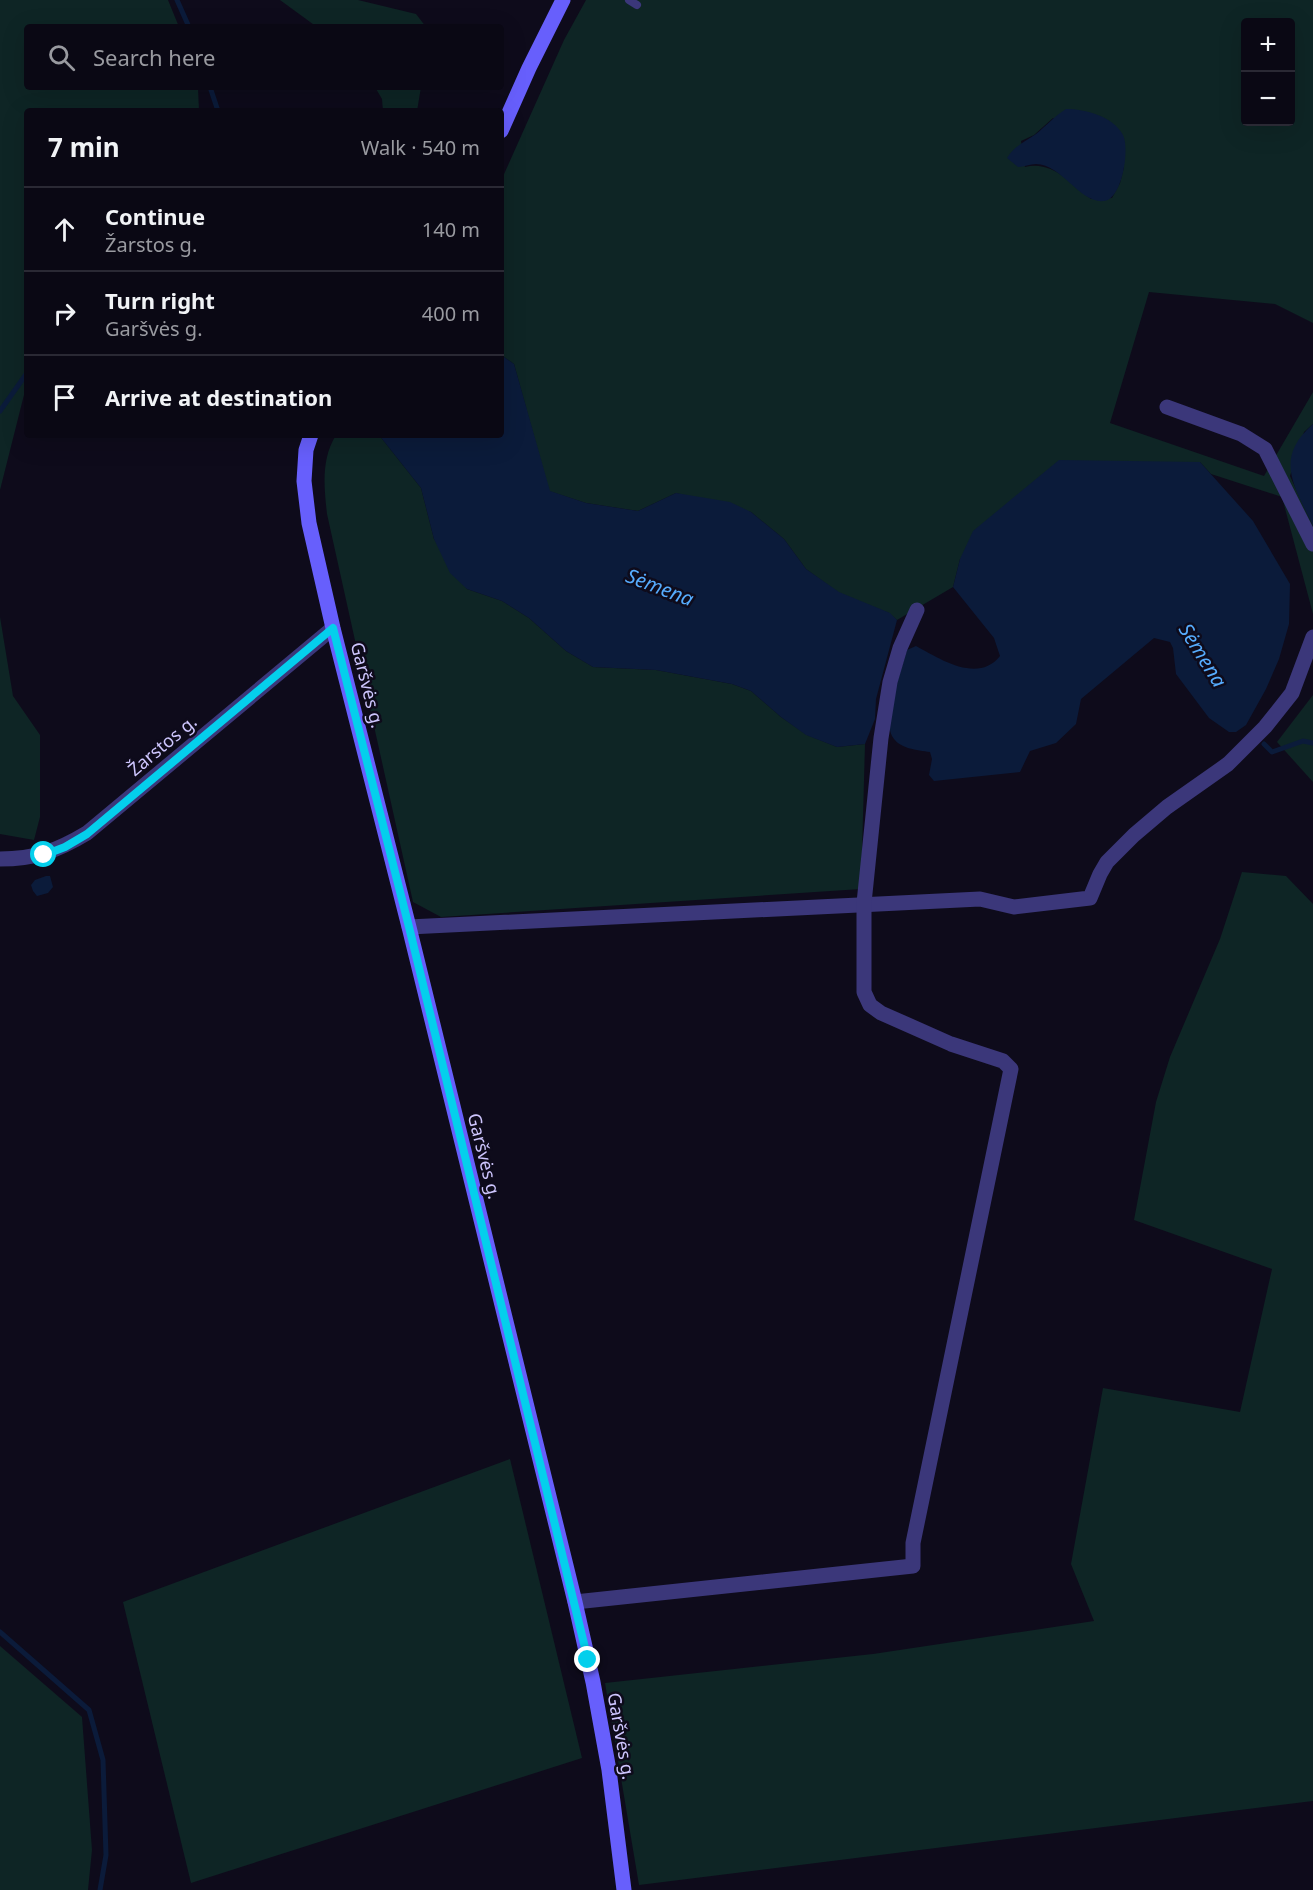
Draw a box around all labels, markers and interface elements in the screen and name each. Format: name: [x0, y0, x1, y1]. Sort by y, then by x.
map controls: [1241, 18, 1295, 126]
button: +: [1241, 18, 1295, 72]
search box: [24, 24, 504, 90]
icon: search: [45, 41, 78, 74]
text: Search here: [93, 42, 215, 72]
button: −: [1241, 72, 1295, 126]
text: 7 min: [48, 129, 120, 165]
text: Walk · 540 m: [361, 134, 480, 161]
text: Continue: [105, 201, 205, 231]
icon: ahead: [48, 213, 81, 246]
text: 140 m: [422, 216, 480, 243]
text: Žarstos g.: [105, 231, 197, 258]
text: Turn right: [105, 285, 215, 315]
icon: right: [48, 297, 81, 330]
text: 400 m: [422, 300, 480, 327]
text: Garšvės g.: [105, 315, 203, 342]
icon: arrive: [48, 381, 81, 414]
text: Arrive at destination: [105, 382, 332, 412]
water label: Sėmena: [622, 562, 698, 612]
water label: Sėmena: [1173, 618, 1233, 692]
street label: Garšvės g.: [346, 640, 390, 730]
street label: Žarstos g.: [122, 709, 202, 781]
route start: [30, 841, 56, 867]
street label: Garšvės g.: [463, 1111, 507, 1201]
route end: [574, 1646, 600, 1672]
street label: Garšvės g.: [603, 1691, 641, 1781]

